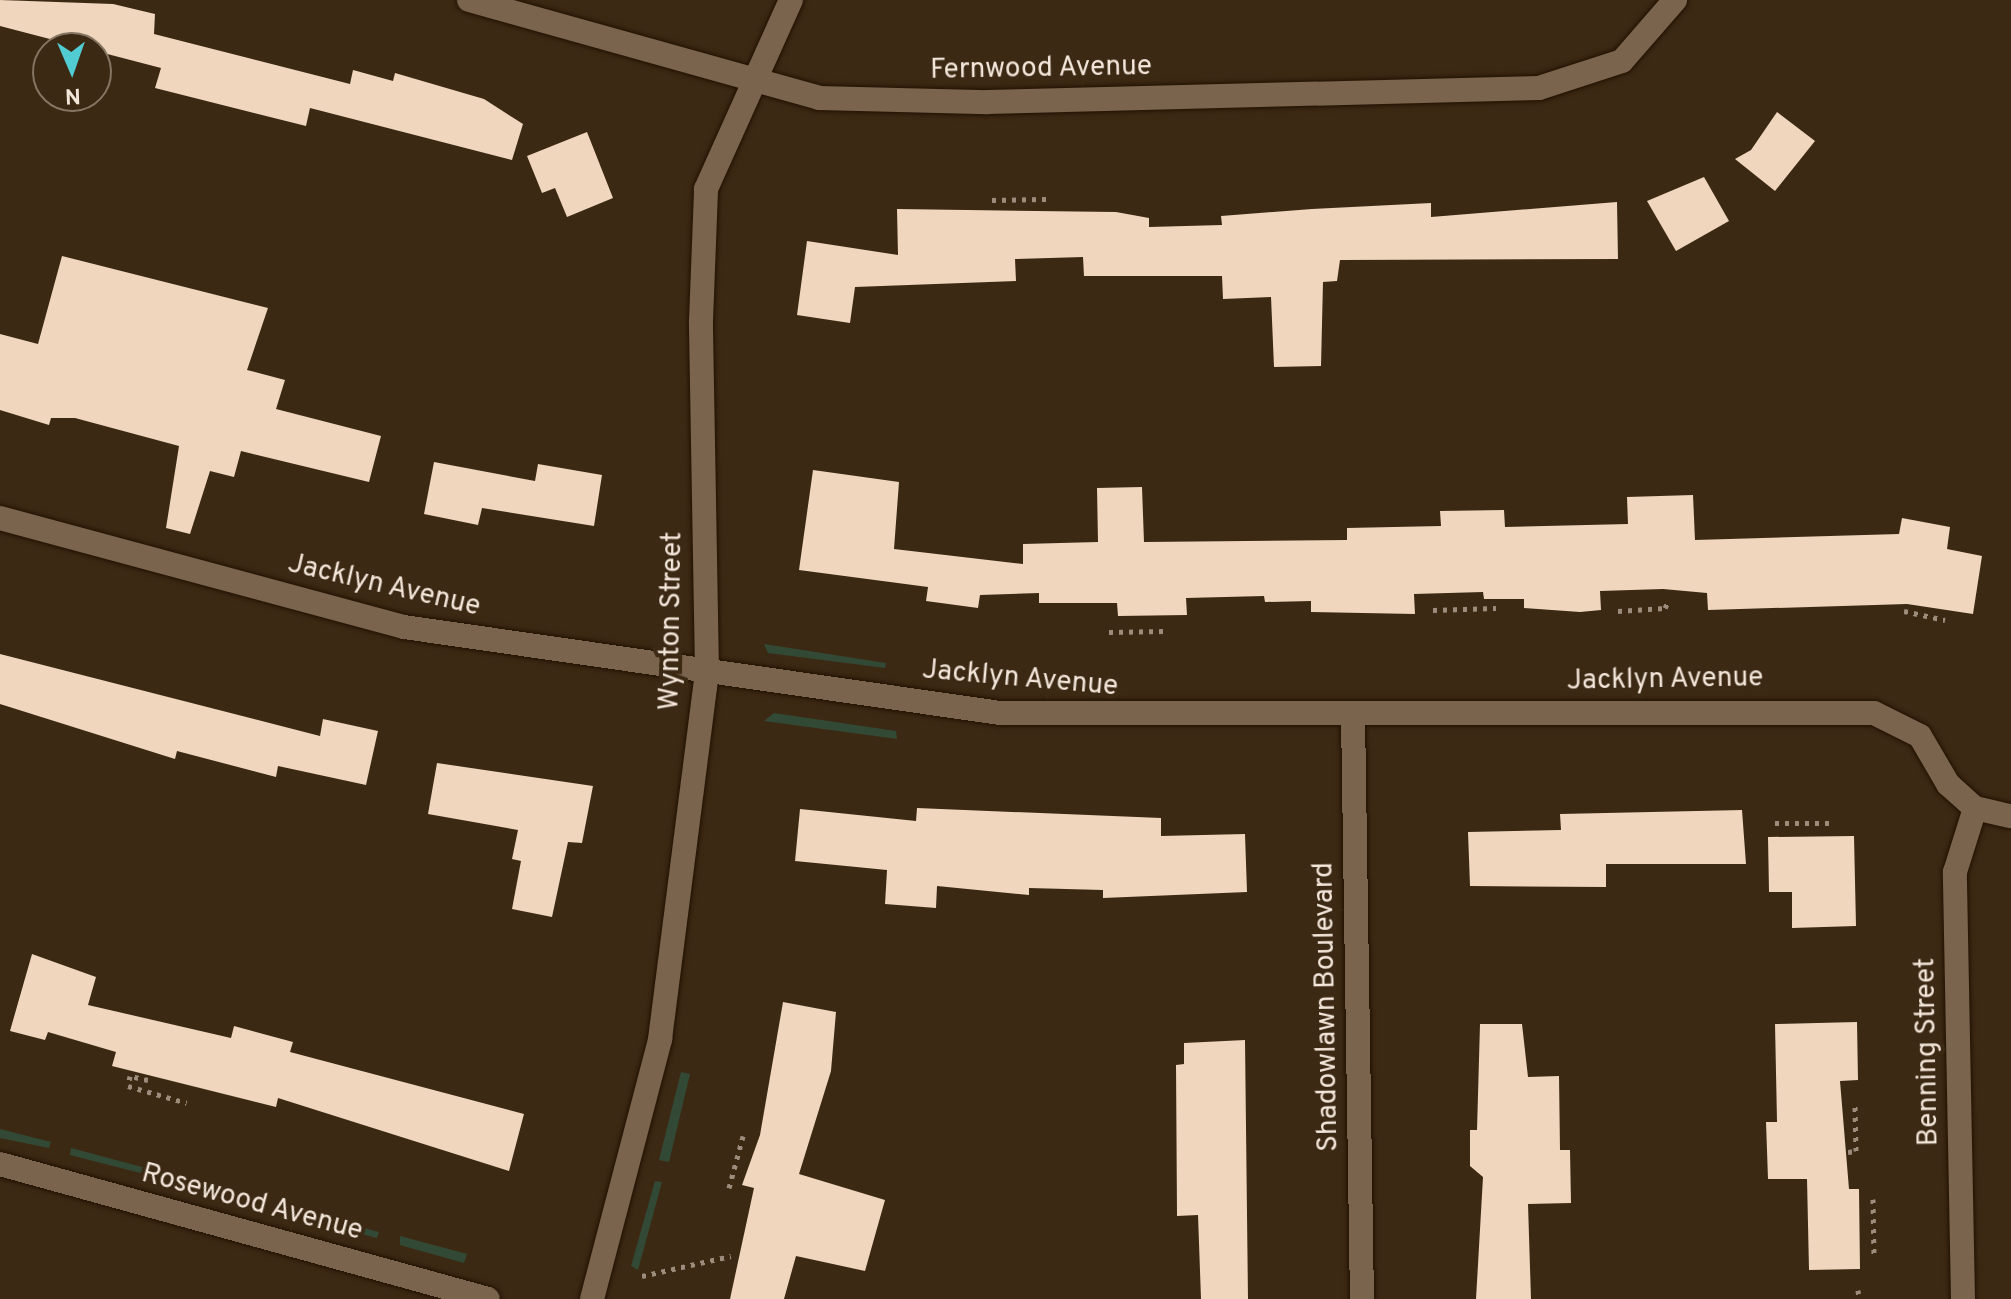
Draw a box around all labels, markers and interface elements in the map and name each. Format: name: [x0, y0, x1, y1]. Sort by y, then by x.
north arrow: [32, 32, 112, 112]
street label: Fernwood Avenue: [929, 50, 1153, 88]
text: N: [64, 81, 81, 108]
street label: Wynton Street: [654, 531, 690, 711]
street label: Jacklyn Avenue: [284, 547, 484, 625]
street label: Jacklyn Avenue: [920, 654, 1120, 704]
street label: Jacklyn Avenue: [1566, 661, 1764, 699]
street label: Shadowlawn Boulevard: [1308, 862, 1346, 1152]
street label: Benning Street: [1910, 957, 1946, 1147]
street label: Rosewood Avenue: [137, 1157, 367, 1249]

